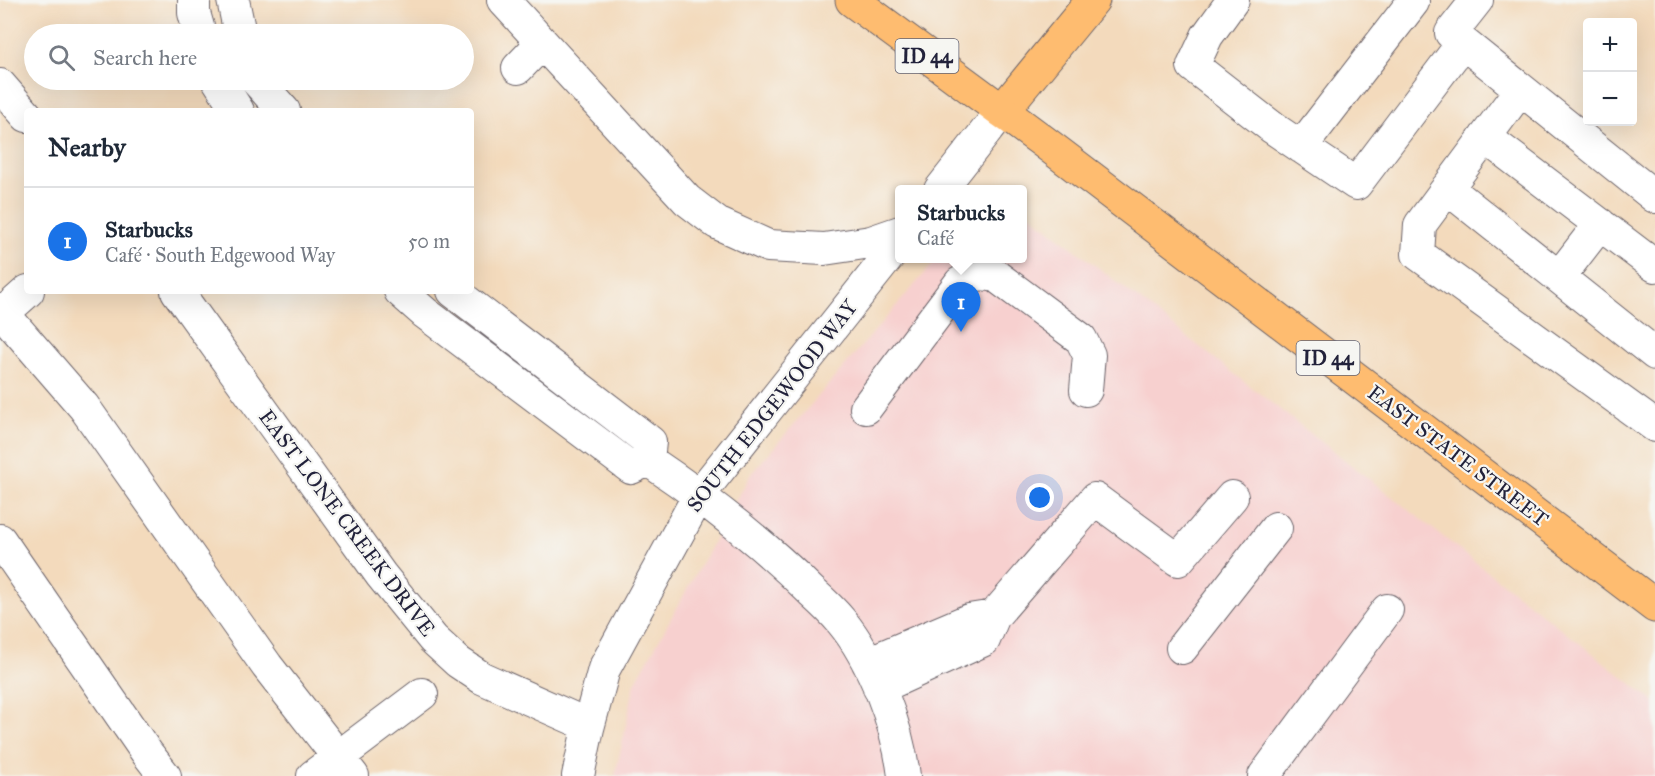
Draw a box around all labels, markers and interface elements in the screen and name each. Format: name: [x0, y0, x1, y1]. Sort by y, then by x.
map controls: [1583, 18, 1637, 126]
button: +: [1583, 18, 1637, 72]
search box: [24, 24, 474, 90]
road number: ID 44: [896, 39, 958, 73]
icon: search: [45, 41, 78, 74]
text: Search here: [93, 44, 197, 71]
button: −: [1583, 72, 1637, 126]
text: Nearby: [48, 131, 126, 163]
popup: [895, 185, 1027, 263]
text: Starbucks: [917, 199, 1005, 226]
text: Starbucks: [105, 216, 193, 243]
text: Café: [917, 226, 954, 250]
text: 1: [64, 229, 71, 253]
text: 50 m: [408, 229, 450, 253]
text: Café · South Edgewood Way: [105, 243, 335, 267]
pin: 1: [942, 282, 980, 332]
street label: SOUTH EDGEWOOD WAY: [681, 294, 863, 517]
road number: ID 44: [1296, 341, 1360, 375]
street label: EAST STATE STREET: [1363, 380, 1553, 532]
street label: EAST LONE CREEK DRIVE: [253, 405, 441, 641]
your location: [1025, 483, 1054, 512]

